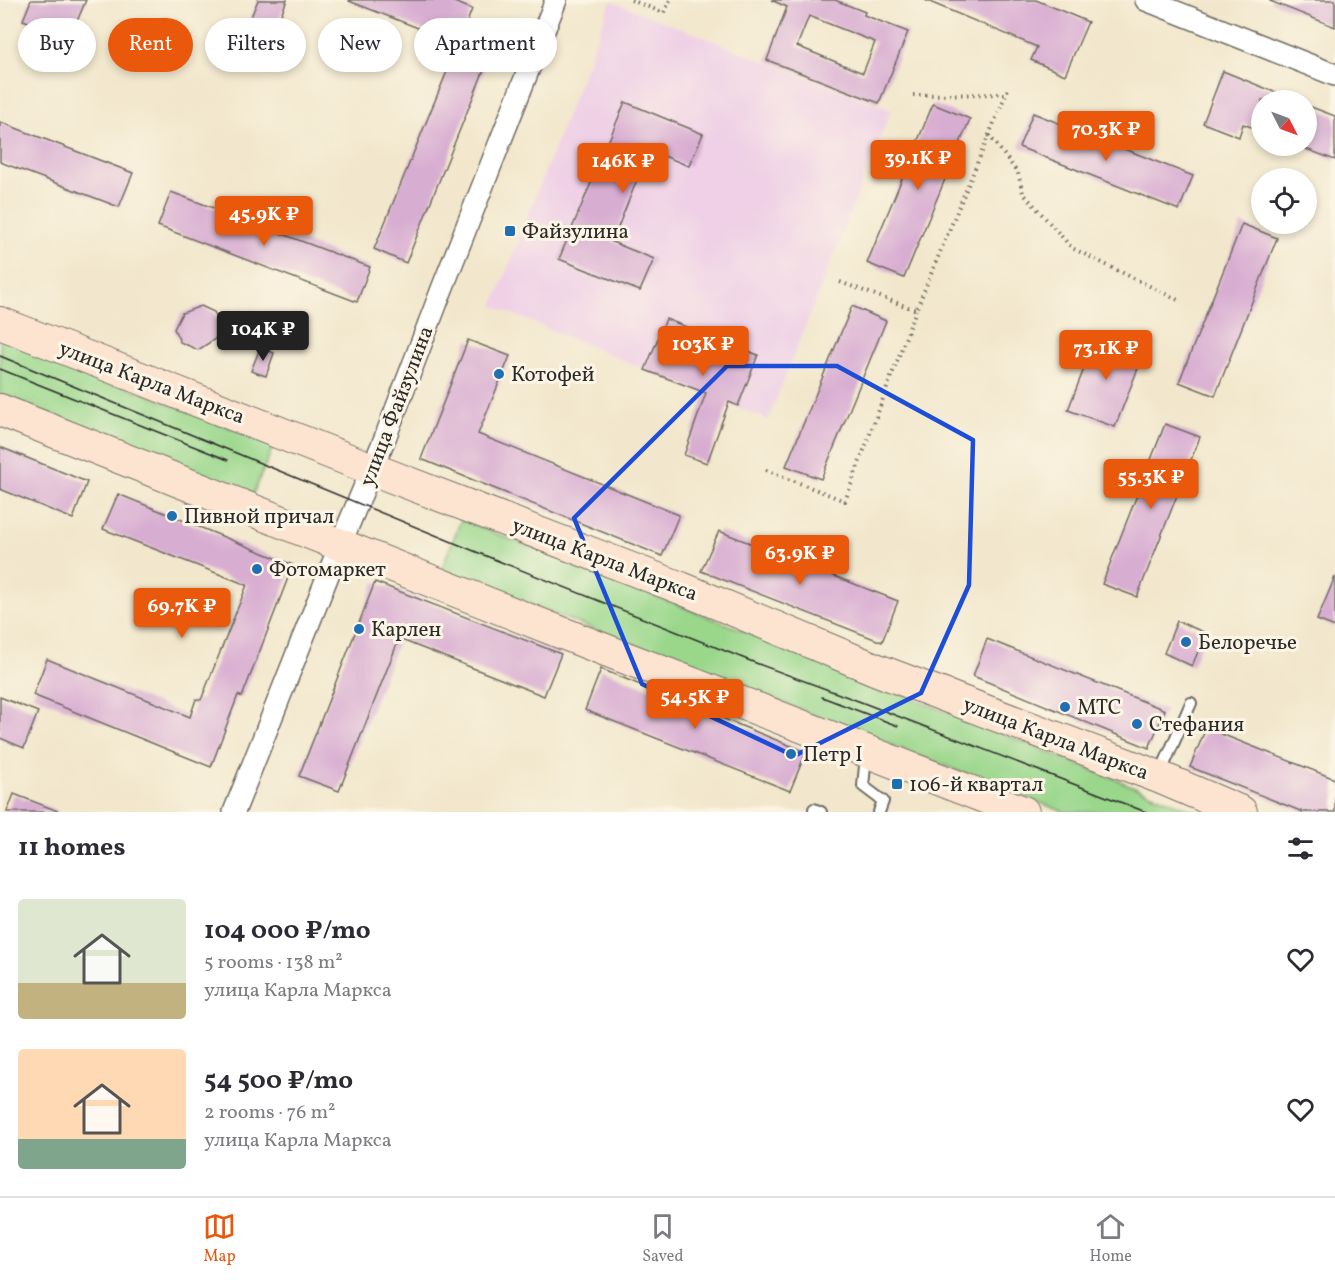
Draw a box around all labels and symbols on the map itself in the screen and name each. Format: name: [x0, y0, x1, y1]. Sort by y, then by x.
north arrow: [1251, 90, 1317, 156]
pin: 70.3K ₽: [1051, 111, 1161, 162]
pin: 39.1K ₽: [863, 140, 973, 191]
pin: 146K ₽: [574, 143, 672, 194]
pin: 45.9K ₽: [209, 196, 319, 247]
place label: Файзулина: [522, 218, 629, 247]
marker: Файзулина: [503, 224, 517, 238]
pin: 104K ₽: [214, 311, 312, 362]
street label: улица Файзулина: [353, 322, 441, 491]
pin: 103K ₽: [654, 326, 752, 377]
pin: 73.1K ₽: [1051, 330, 1161, 381]
street label: улица Карла Маркса: [54, 335, 249, 432]
place label: Котофей: [511, 361, 595, 390]
marker: Котофей: [492, 367, 506, 381]
pin: 55.3K ₽: [1096, 459, 1206, 510]
place label: Пивной причал: [184, 503, 334, 532]
marker: Пивной причал: [165, 509, 179, 523]
street label: улица Карла Маркса: [507, 512, 702, 609]
pin: 63.9K ₽: [745, 535, 855, 586]
place label: Фотомаркет: [269, 556, 386, 585]
marker: Фотомаркет: [250, 562, 264, 576]
pin: 69.7K ₽: [127, 588, 237, 639]
place label: Карлен: [371, 616, 442, 645]
marker: Карлен: [352, 622, 366, 636]
place label: Белоречье: [1198, 629, 1297, 658]
marker: Белоречье: [1179, 635, 1193, 649]
pin: 54.5K ₽: [640, 679, 750, 730]
street label: улица Карла Маркса: [958, 691, 1153, 788]
place label: МТС: [1077, 694, 1122, 723]
marker: МТС: [1058, 700, 1072, 714]
place label: Стефания: [1149, 711, 1244, 740]
marker: Стефания: [1130, 717, 1144, 731]
place label: Петр I: [803, 741, 863, 770]
marker: Петр I: [784, 747, 798, 761]
place label: 106-й квартал: [909, 771, 1043, 800]
marker: 106-й квартал: [890, 777, 904, 791]

